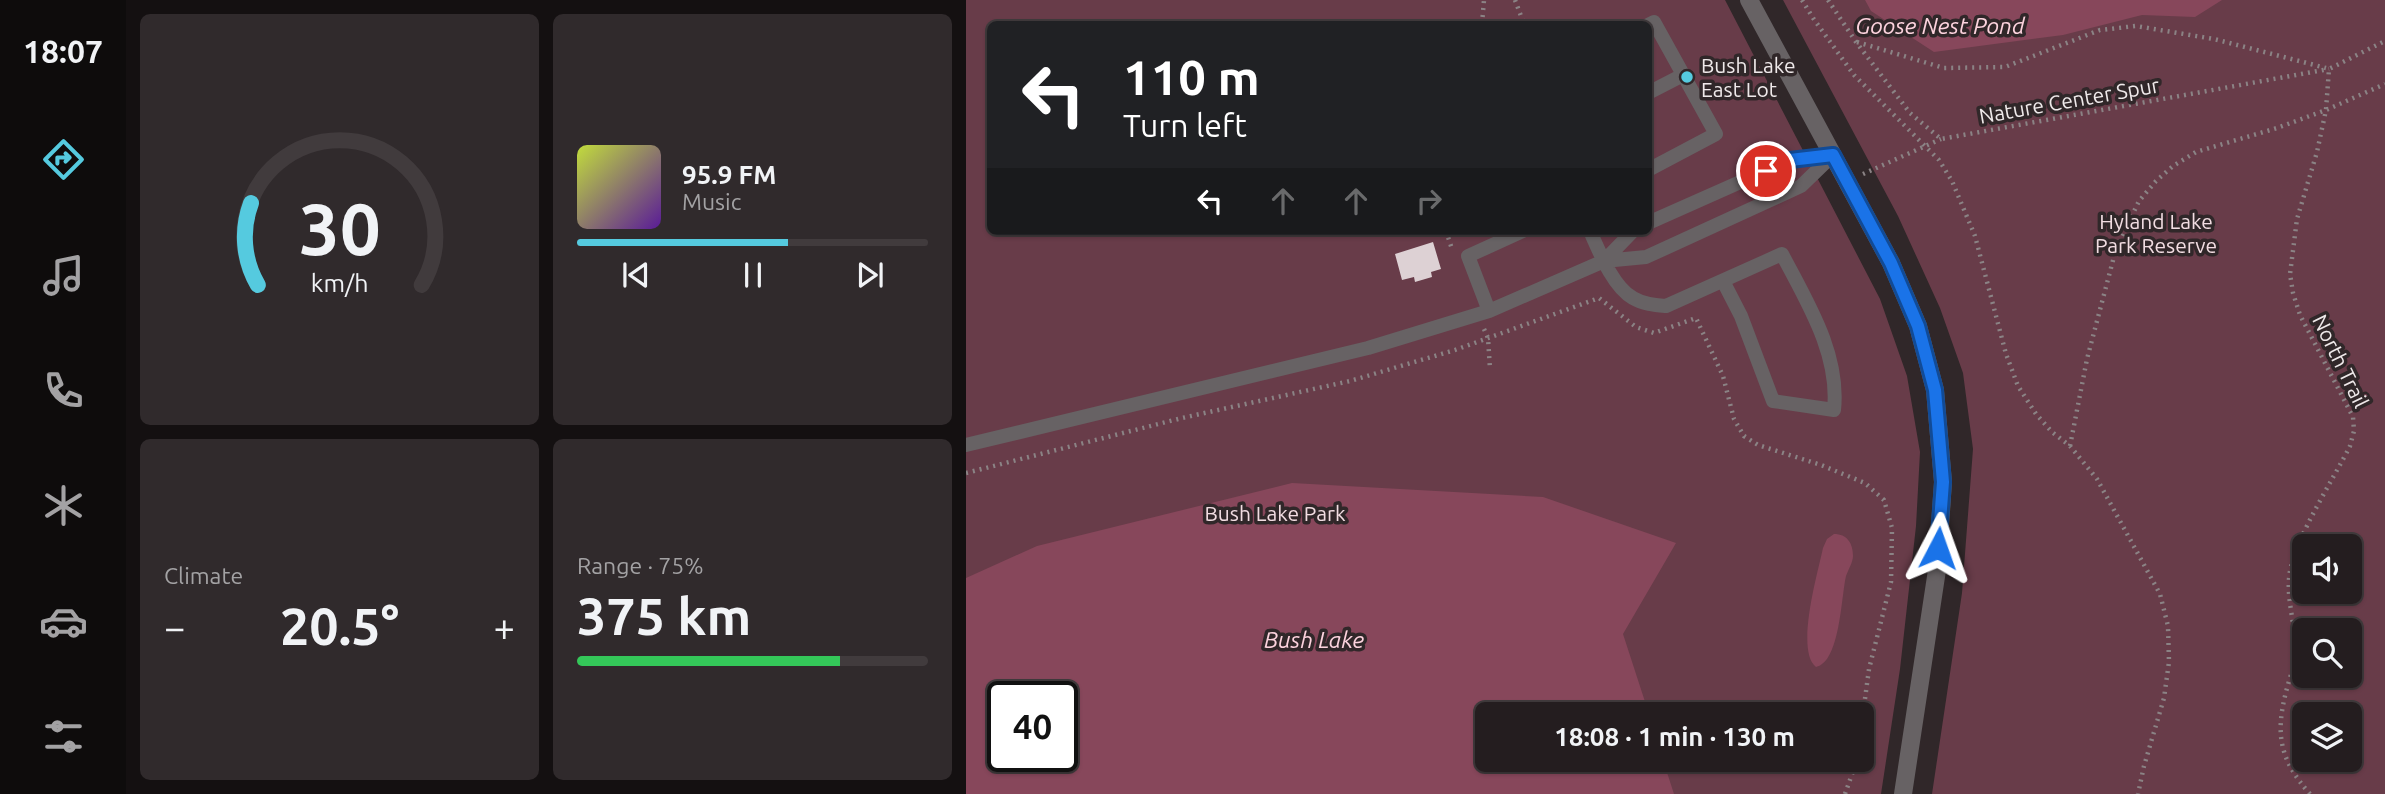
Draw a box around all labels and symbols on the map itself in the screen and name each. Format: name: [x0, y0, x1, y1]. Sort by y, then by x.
water label: Goose Nest Pond: [1855, 13, 2026, 38]
place label: Bush Lake East Lot: [1701, 53, 1796, 101]
marker: Bush Lake East Lot: [1679, 69, 1695, 85]
street label: Nature Center Spur: [1977, 72, 2161, 128]
pin: [1736, 141, 1796, 201]
park label: Hyland Lake Park Reserve: [2095, 209, 2217, 257]
street label: North Trail: [2308, 311, 2374, 411]
park label: Bush Lake Park: [1204, 501, 1346, 525]
position arrow: [1901, 511, 1975, 585]
water label: Bush Lake: [1264, 627, 1364, 652]
speed limit sign: 40: [987, 681, 1078, 772]

